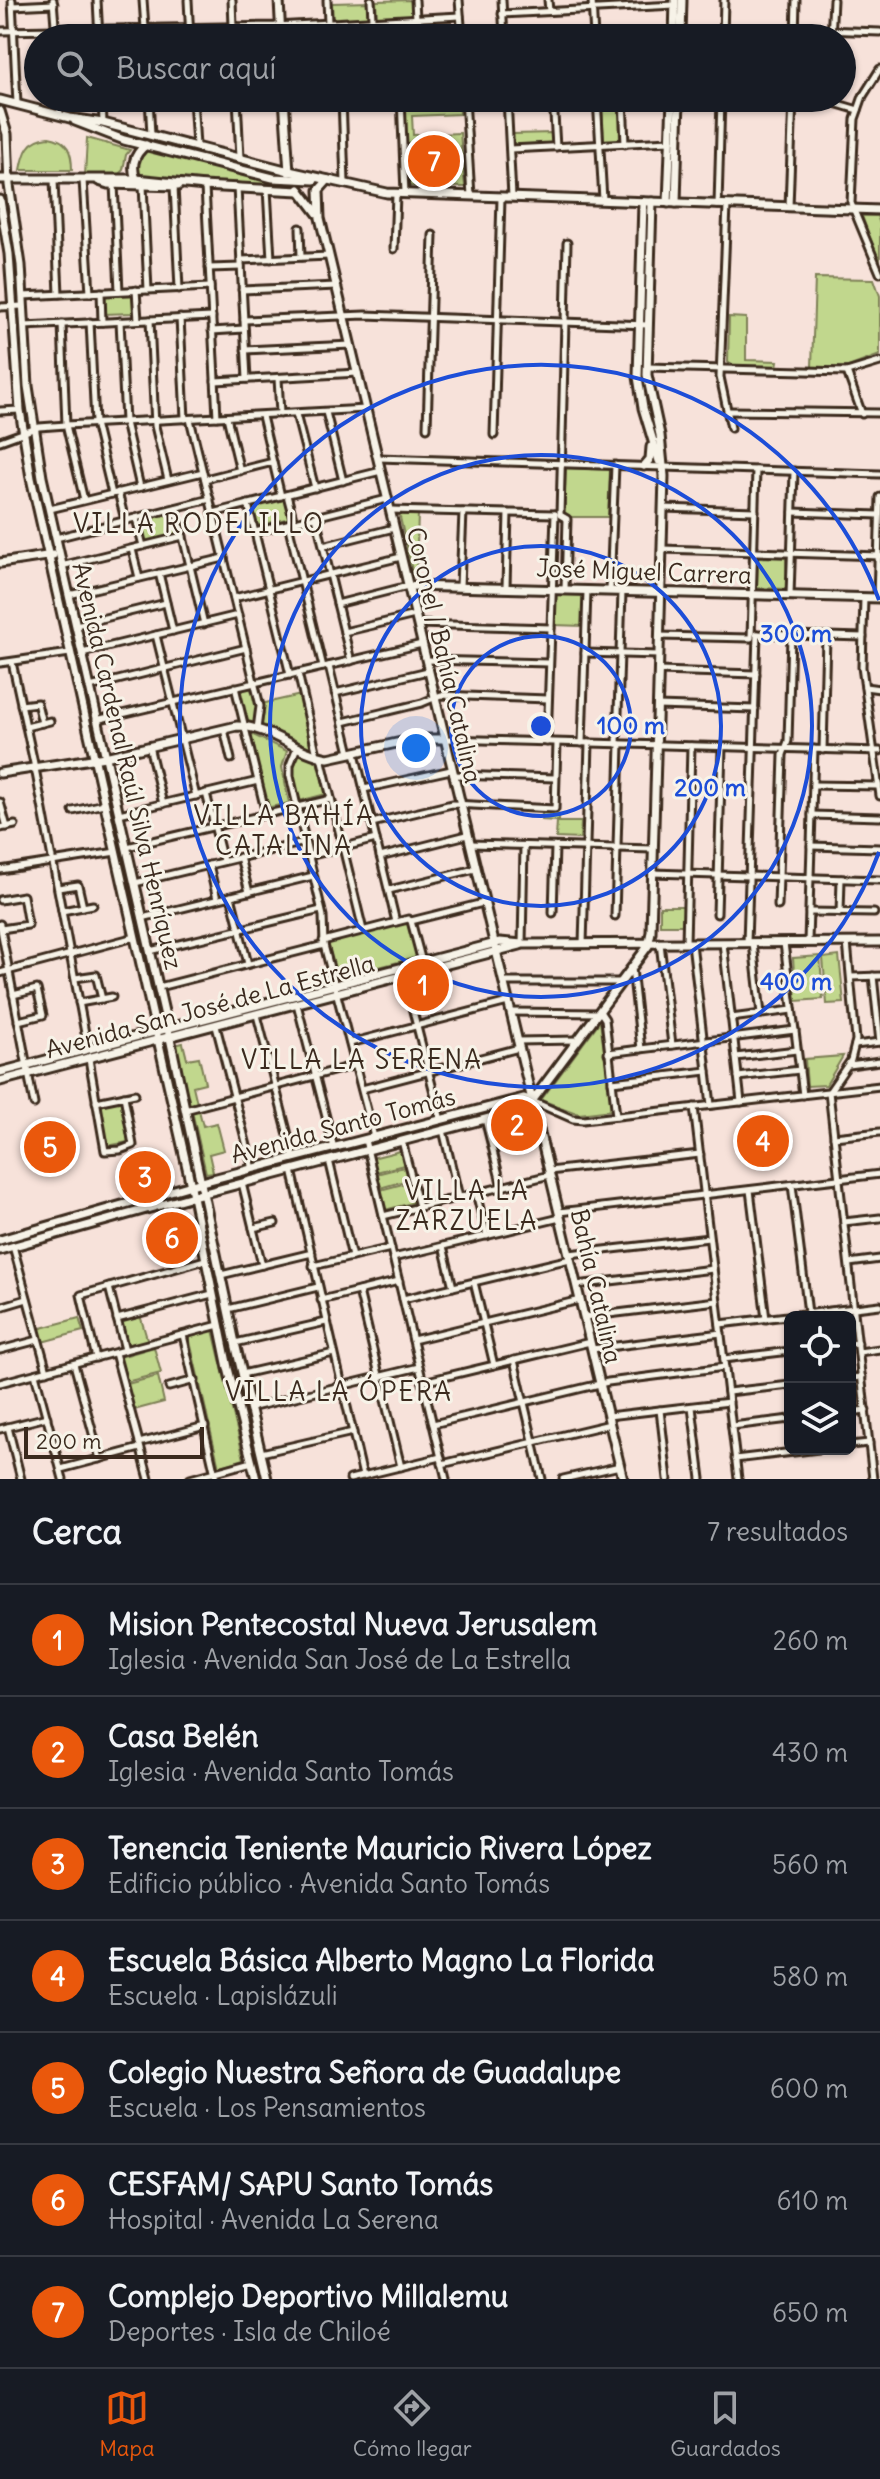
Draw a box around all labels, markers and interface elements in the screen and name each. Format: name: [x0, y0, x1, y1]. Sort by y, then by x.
search box: [24, 24, 856, 112]
icon: search: [52, 46, 96, 90]
text: Buscar aquí: [116, 49, 276, 87]
pin: 7: [408, 131, 460, 191]
district label: VILLA RODELILLO: [73, 507, 325, 540]
street label: Coronel / Bahía Catalina: [401, 524, 489, 786]
street label: José Miguel Carrera: [536, 552, 752, 590]
street label: Avenida Cardenal Raúl Silva Henríquez: [67, 560, 189, 972]
text: 300 m: [760, 618, 832, 648]
text: 100 m: [597, 710, 665, 740]
centre of rings: [527, 712, 555, 740]
your location: [396, 728, 436, 768]
text: 200 m: [674, 772, 746, 802]
district label: VILLA BAHÍA CATALINA: [193, 798, 375, 862]
street label: Avenida San José de La Estrella: [42, 948, 378, 1064]
pin: 1: [397, 955, 449, 1015]
text: 400 m: [760, 966, 832, 996]
district label: VILLA LA SERENA: [241, 1043, 483, 1076]
street label: Avenida Santo Tomás: [228, 1081, 458, 1169]
pin: 2: [491, 1095, 543, 1155]
pin: 4: [737, 1111, 789, 1171]
pin: 5: [24, 1117, 76, 1177]
pin: 3: [119, 1147, 171, 1207]
district label: VILLA LA ZARZUELA: [396, 1174, 538, 1237]
street label: Bahía Catalina: [565, 1206, 629, 1366]
pin: 6: [146, 1208, 198, 1268]
map controls: [784, 1311, 856, 1455]
button: locate: [784, 1311, 856, 1383]
district label: VILLA LA ÓPERA: [225, 1374, 453, 1408]
button: layers: [784, 1383, 856, 1455]
scale bar: [24, 1423, 204, 1459]
text: 200 m: [36, 1427, 102, 1455]
text: Cerca: [32, 1510, 122, 1553]
text: 7 resultados: [707, 1515, 848, 1548]
text: Mision Pentecostal Nueva Jerusalem: [108, 1605, 597, 1643]
text: 1: [53, 1624, 63, 1657]
text: 260 m: [773, 1624, 848, 1657]
text: Iglesia · Avenida San José de La Estrella: [108, 1643, 571, 1676]
text: Casa Belén: [108, 1717, 259, 1755]
text: 2: [51, 1736, 65, 1769]
text: 430 m: [772, 1736, 848, 1769]
text: Iglesia · Avenida Santo Tomás: [108, 1755, 454, 1788]
text: Tenencia Teniente Mauricio Rivera López: [108, 1829, 652, 1867]
text: 3: [51, 1848, 65, 1881]
text: 560 m: [772, 1848, 848, 1881]
text: Edificio público · Avenida Santo Tomás: [108, 1867, 550, 1900]
text: Escuela Básica Alberto Magno La Florida: [108, 1941, 655, 1979]
text: 4: [50, 1960, 66, 1993]
text: 580 m: [772, 1960, 848, 1993]
text: Escuela · Lapislázuli: [108, 1979, 337, 2012]
text: Colegio Nuestra Señora de Guadalupe: [108, 2053, 621, 2091]
text: 5: [51, 2072, 65, 2105]
text: 600 m: [770, 2072, 848, 2105]
text: Escuela · Los Pensamientos: [108, 2091, 426, 2124]
text: CESFAM/ SAPU Santo Tomás: [108, 2165, 493, 2203]
text: 6: [50, 2184, 66, 2217]
text: 610 m: [777, 2184, 848, 2217]
text: Hospital · Avenida La Serena: [108, 2203, 439, 2236]
text: Complejo Deportivo Millalemu: [108, 2277, 508, 2315]
text: 7: [52, 2296, 64, 2329]
text: 650 m: [772, 2296, 848, 2329]
text: Deportes · Isla de Chiloé: [108, 2315, 391, 2348]
tab: Mapa: [99, 2386, 155, 2462]
tab: Cómo llegar: [353, 2386, 472, 2462]
tab: Guardados: [670, 2386, 781, 2462]

